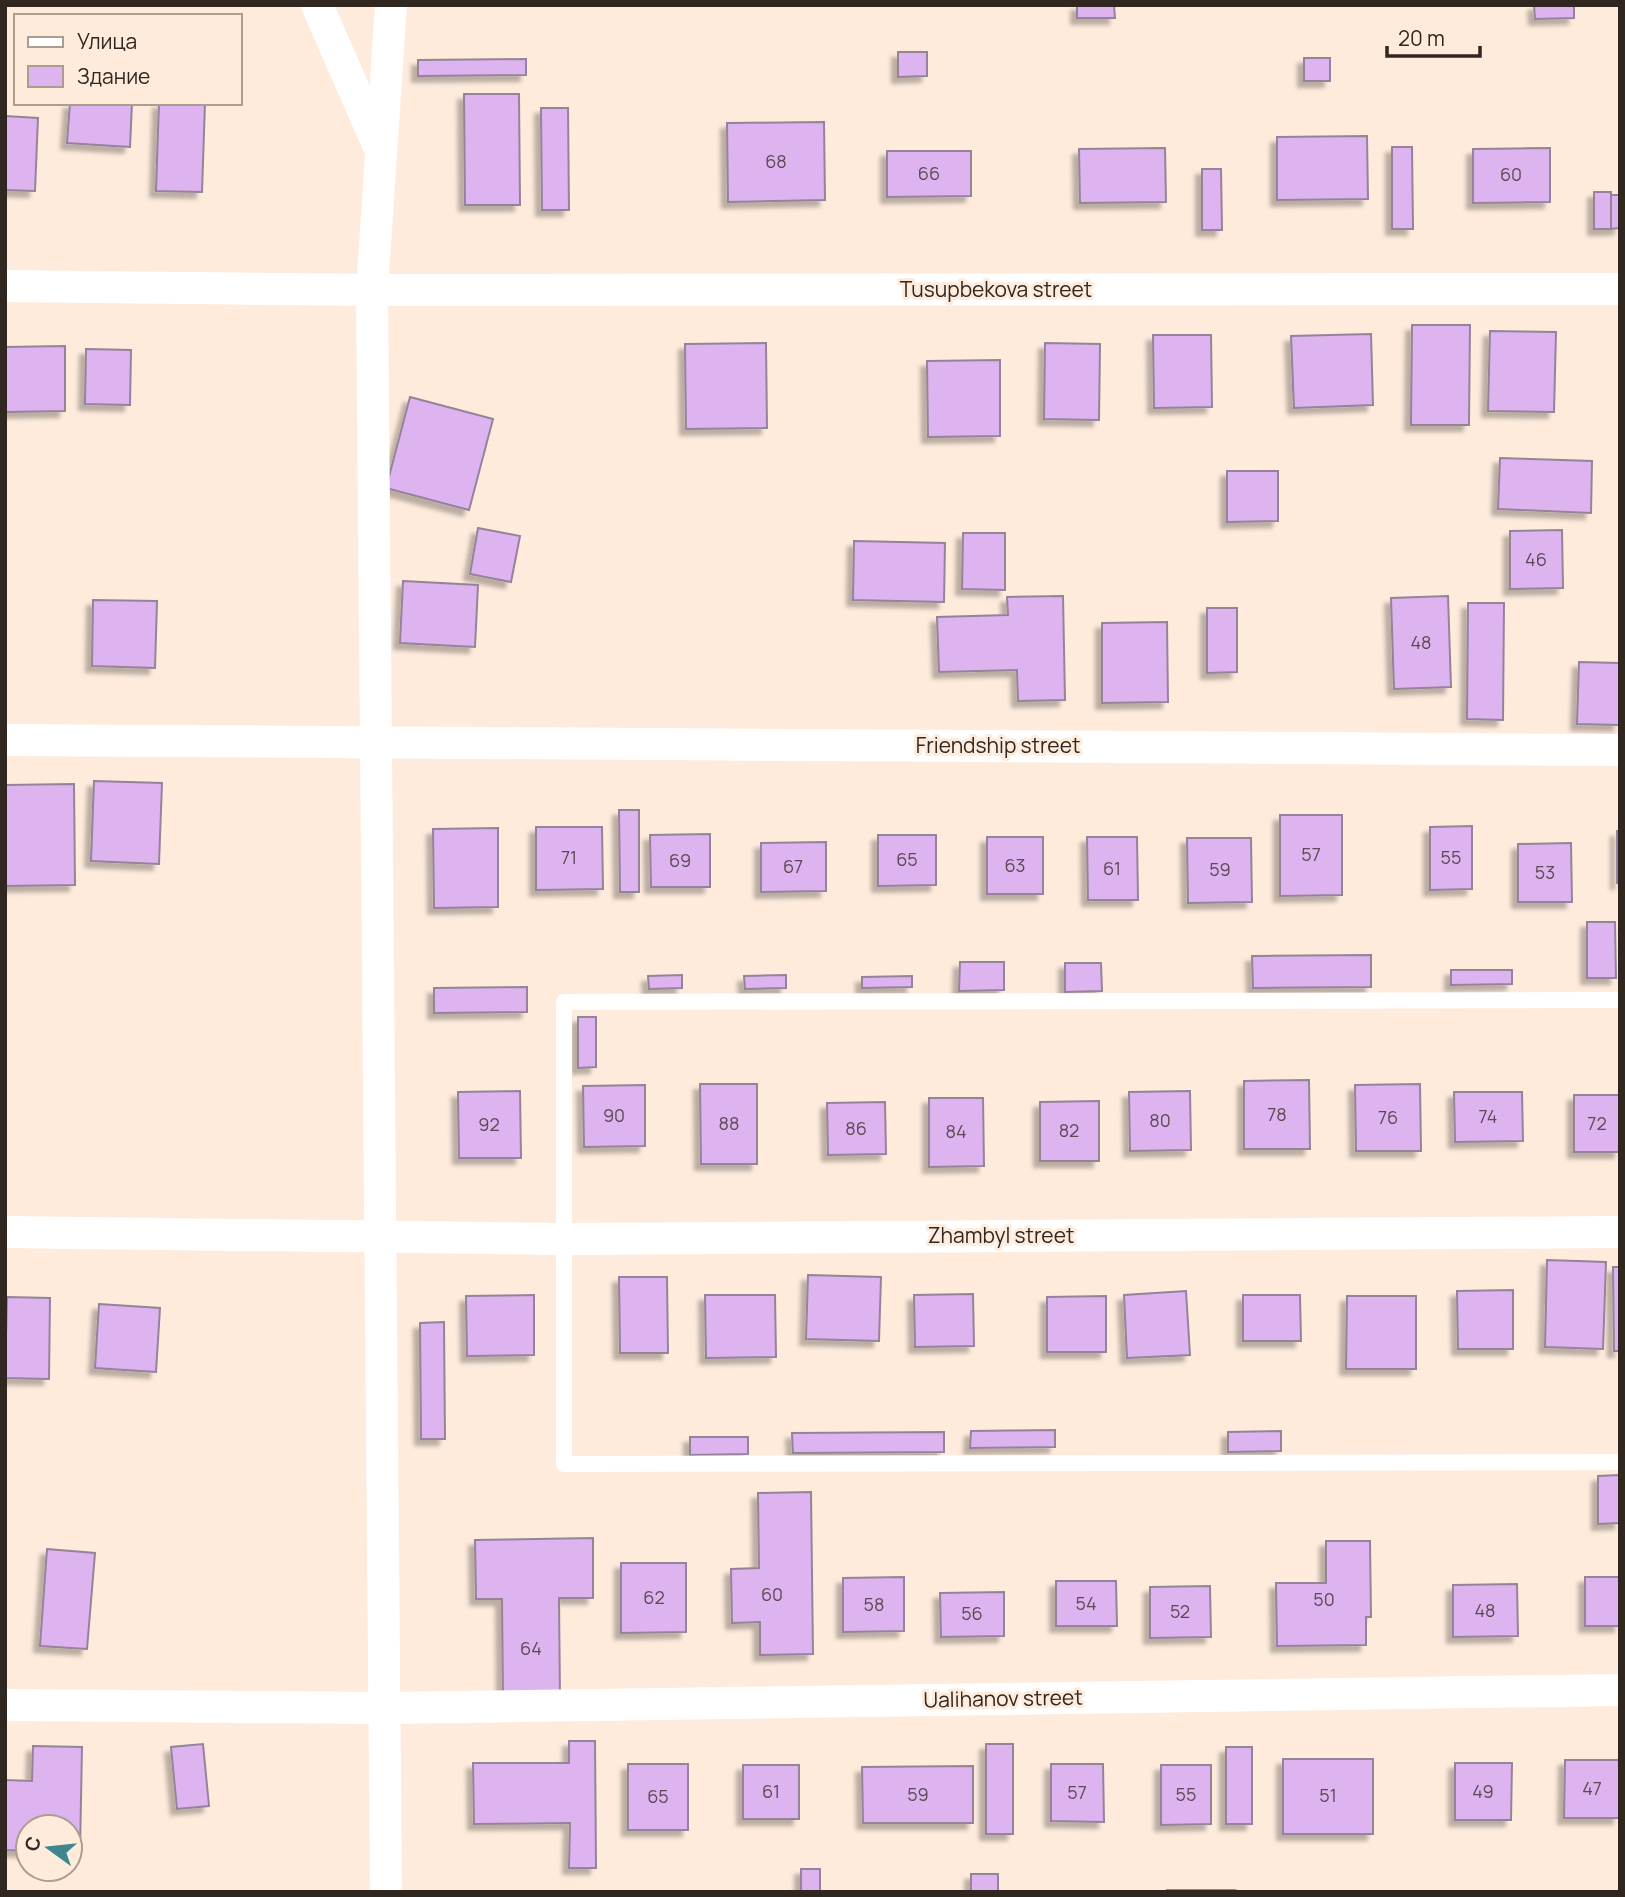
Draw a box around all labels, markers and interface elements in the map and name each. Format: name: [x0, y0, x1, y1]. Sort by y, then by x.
legend: [14, 14, 242, 105]
scale bar: [1387, 14, 1480, 58]
text: 20 m: [1398, 24, 1445, 52]
text: Улица: [77, 27, 137, 55]
text: Здание: [77, 62, 150, 90]
house number: 68: [765, 149, 787, 173]
house number: 66: [918, 161, 940, 185]
house number: 60: [1500, 162, 1522, 186]
street label: Tusupbekova street: [900, 275, 1092, 303]
house number: 46: [1525, 547, 1547, 571]
house number: 48: [1410, 630, 1432, 654]
street label: Friendship street: [916, 731, 1080, 759]
house number: 57: [1301, 842, 1321, 866]
house number: 71: [561, 845, 577, 869]
house number: 55: [1441, 845, 1461, 869]
house number: 65: [896, 847, 918, 871]
house number: 69: [669, 848, 691, 872]
house number: 63: [1004, 853, 1026, 877]
house number: 67: [783, 854, 803, 878]
house number: 61: [1103, 856, 1121, 880]
house number: 59: [1209, 857, 1231, 881]
house number: 53: [1535, 860, 1555, 884]
house number: 78: [1267, 1102, 1287, 1126]
house number: 90: [603, 1103, 625, 1127]
house number: 74: [1479, 1104, 1497, 1128]
house number: 76: [1378, 1105, 1398, 1129]
house number: 80: [1149, 1108, 1171, 1132]
house number: 88: [719, 1111, 739, 1135]
house number: 72: [1587, 1111, 1607, 1135]
house number: 92: [478, 1112, 500, 1136]
house number: 86: [845, 1116, 867, 1140]
house number: 82: [1059, 1118, 1079, 1142]
house number: 84: [945, 1119, 967, 1143]
street label: Zhambyl street: [928, 1221, 1074, 1249]
house number: 60: [761, 1582, 783, 1606]
house number: 62: [643, 1585, 665, 1609]
house number: 50: [1313, 1587, 1335, 1611]
house number: 54: [1075, 1591, 1097, 1615]
house number: 58: [864, 1592, 884, 1616]
house number: 48: [1474, 1598, 1496, 1622]
house number: 52: [1170, 1599, 1190, 1623]
house number: 56: [961, 1601, 983, 1625]
house number: 64: [520, 1636, 542, 1660]
street label: Ualihanov street: [923, 1683, 1083, 1713]
house number: 47: [1582, 1776, 1602, 1800]
house number: 61: [762, 1779, 780, 1803]
house number: 49: [1472, 1779, 1494, 1803]
house number: 57: [1067, 1780, 1087, 1804]
house number: 59: [907, 1782, 929, 1806]
house number: 55: [1176, 1782, 1196, 1806]
house number: 51: [1319, 1783, 1337, 1807]
house number: 65: [647, 1784, 669, 1808]
north arrow: [14, 1813, 84, 1883]
text: С: [18, 1833, 47, 1854]

